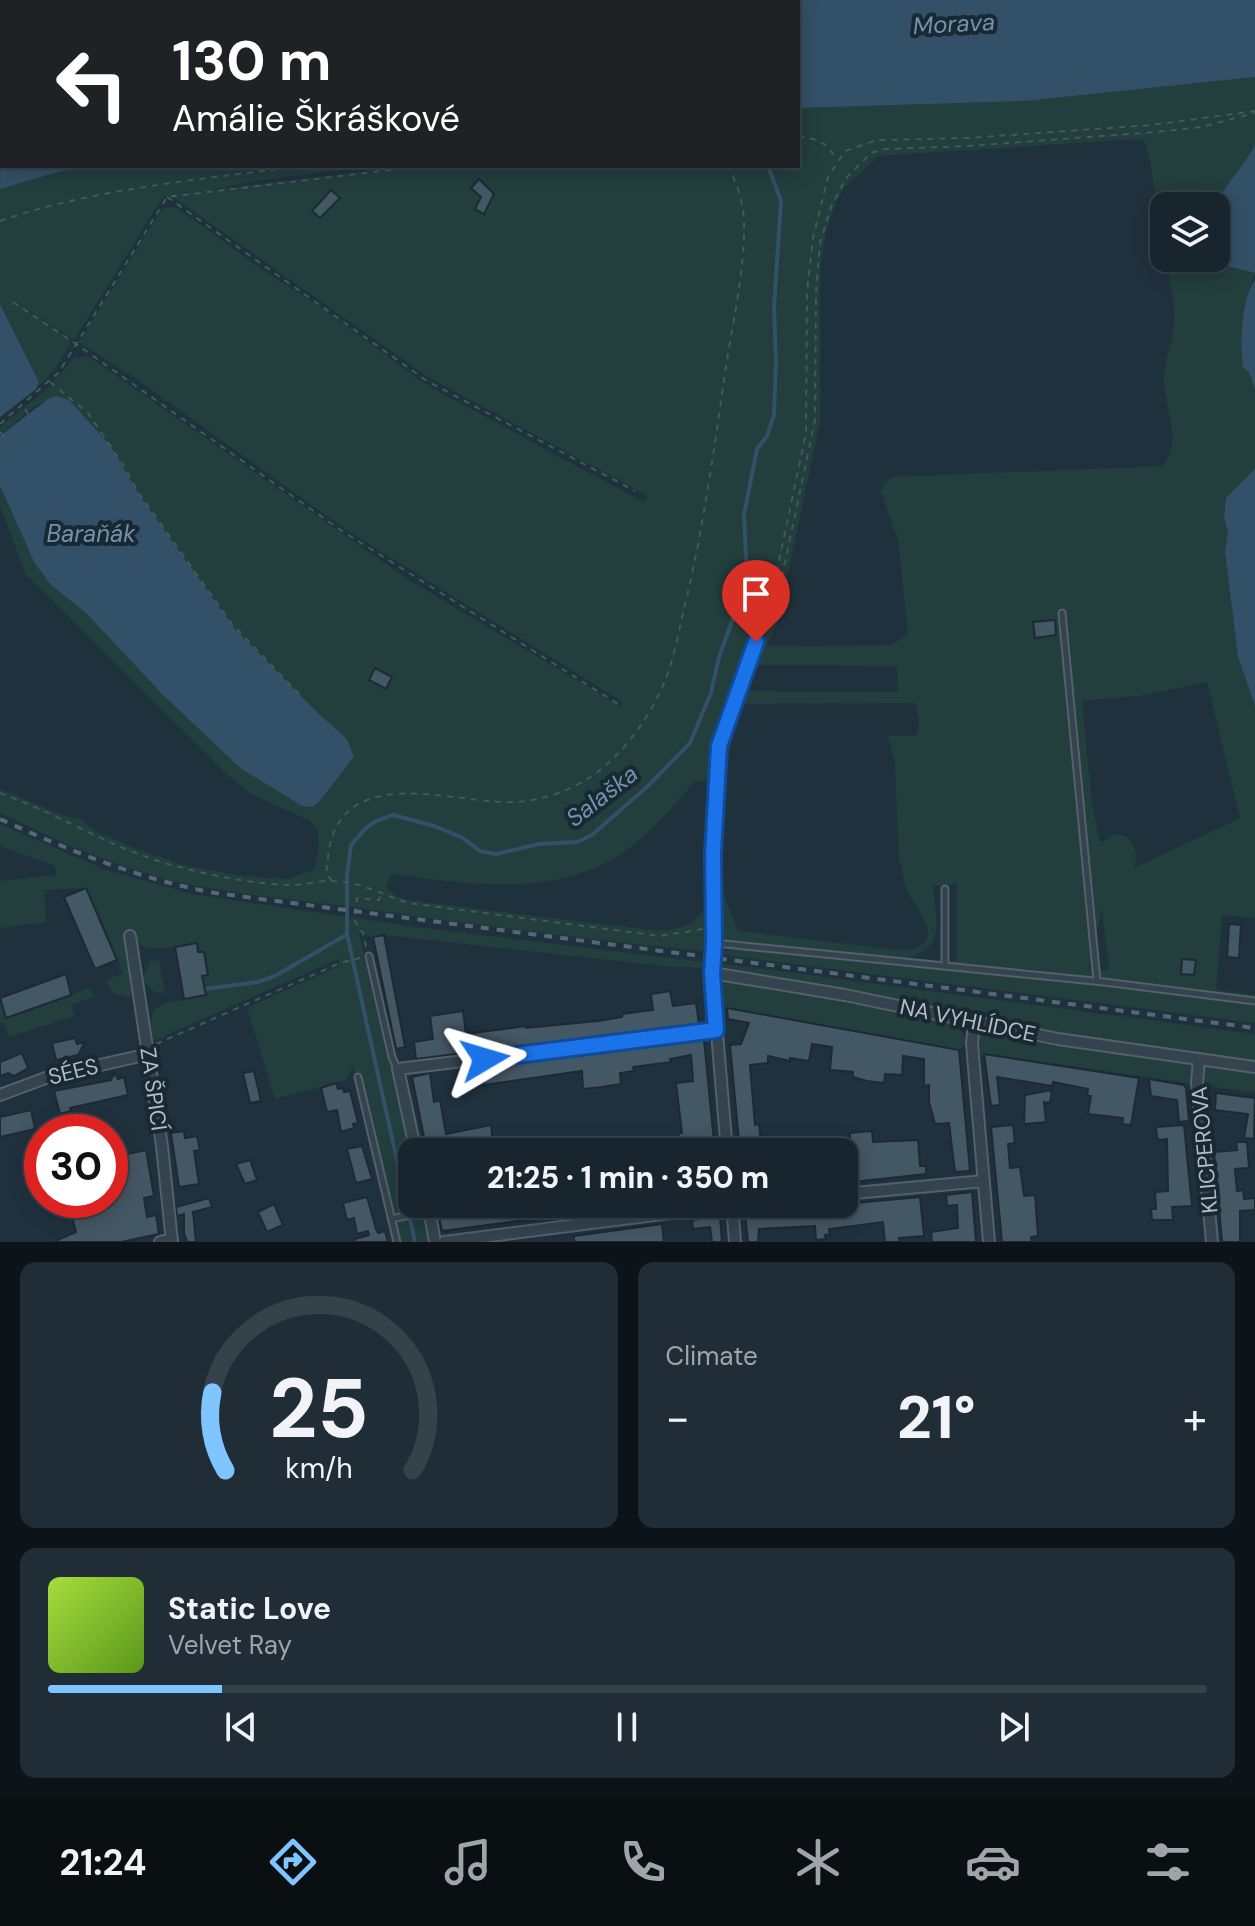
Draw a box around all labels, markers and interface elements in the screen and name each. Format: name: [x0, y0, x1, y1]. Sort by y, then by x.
water label: Morava: [912, 6, 996, 41]
text: 130 m: [172, 24, 331, 97]
icon: left: [40, 32, 144, 136]
text: Amálie Škráškové: [172, 95, 460, 142]
map controls: [1150, 192, 1230, 272]
button: layers: [1150, 192, 1230, 272]
water label: Baraňák: [46, 518, 136, 549]
pin: [722, 560, 790, 642]
icon: arrive: [734, 572, 778, 616]
water label: Salaška: [559, 758, 644, 833]
street label: NA VYHLÍDCE: [897, 992, 1039, 1049]
position arrow: [443, 1017, 527, 1101]
street label: ZA ŠPICÍ: [133, 1045, 174, 1133]
street label: SÉES: [45, 1051, 101, 1092]
street label: KLICPEROVA: [1185, 1085, 1224, 1215]
speed limit sign: 30: [24, 1114, 128, 1218]
text: 21:25 · 1 min · 350 m: [487, 1158, 769, 1197]
text: Climate: [666, 1339, 758, 1373]
text: 25: [269, 1354, 369, 1463]
text: 21°: [897, 1378, 976, 1457]
text: −: [666, 1389, 690, 1447]
text: +: [1183, 1389, 1207, 1447]
text: km/h: [285, 1450, 353, 1487]
text: Static Love: [168, 1589, 331, 1628]
text: Velvet Ray: [168, 1628, 292, 1662]
icon: previous: [219, 1705, 263, 1749]
icon: pause: [605, 1705, 649, 1749]
icon: next: [992, 1705, 1036, 1749]
icon: directions: [265, 1834, 321, 1890]
icon: music: [440, 1834, 496, 1890]
icon: phone: [615, 1834, 671, 1890]
icon: climate: [790, 1834, 846, 1890]
icon: car: [965, 1834, 1021, 1890]
icon: filters: [1140, 1834, 1196, 1890]
text: 21:24: [59, 1839, 146, 1886]

